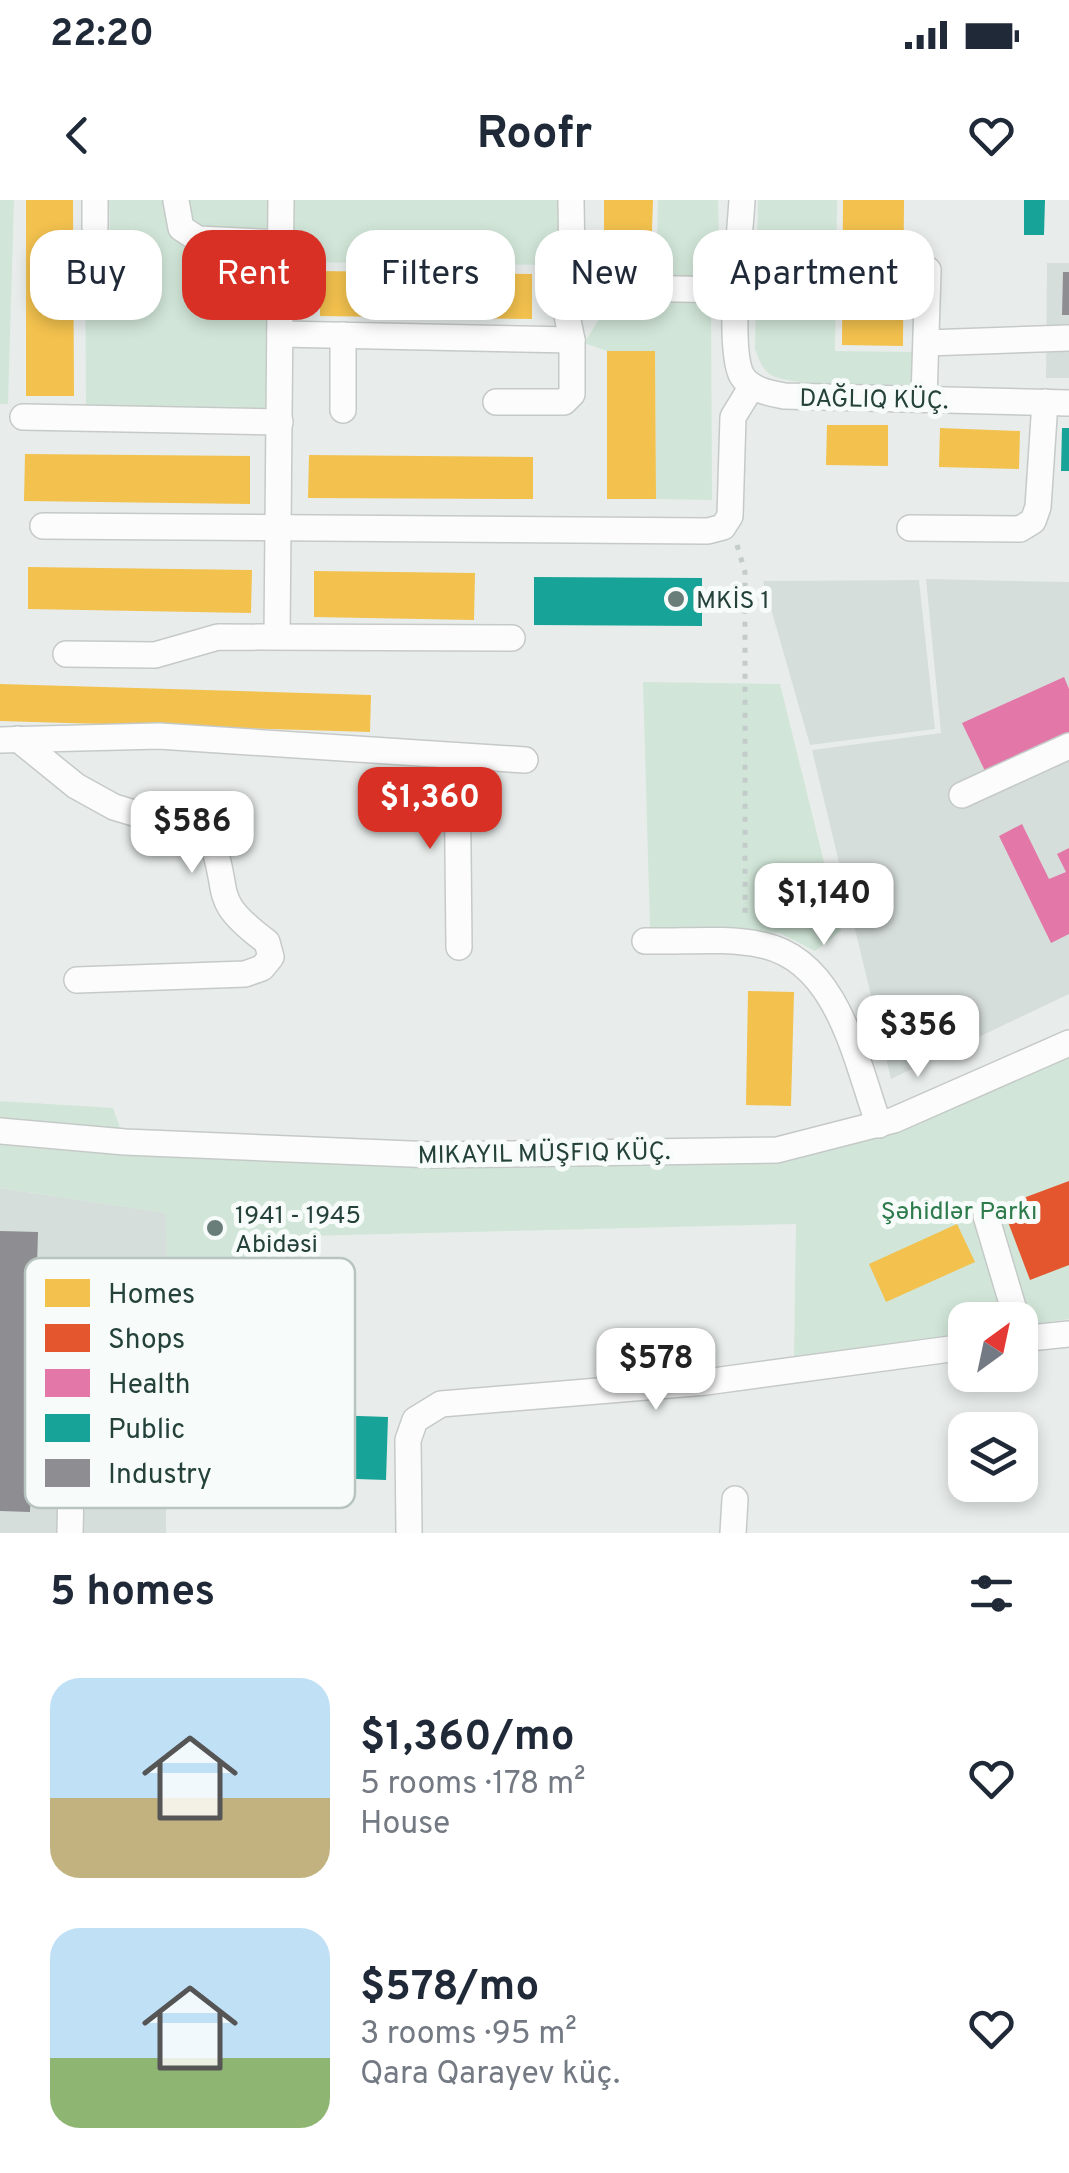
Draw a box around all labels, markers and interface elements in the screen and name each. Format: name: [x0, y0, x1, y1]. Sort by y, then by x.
text: 22:20: [50, 11, 154, 60]
text: Roofr: [477, 107, 592, 164]
icon: back: [50, 108, 105, 163]
icon: heart: [964, 108, 1019, 163]
chip: Buy: [30, 230, 162, 320]
chip: Rent: [182, 230, 326, 320]
chip: Filters: [346, 230, 515, 320]
chip: New: [535, 230, 673, 320]
chip: Apartment: [693, 230, 934, 320]
street label: DAĞLIQ KÜÇ.: [799, 382, 949, 418]
place label: MKİS 1: [696, 586, 770, 618]
marker: MKİS 1: [665, 588, 687, 610]
pin: $1,360: [349, 767, 511, 852]
text: $1,360: [380, 779, 480, 819]
pin: $586: [133, 791, 251, 876]
text: $586: [153, 803, 231, 843]
pin: $1,140: [743, 863, 905, 948]
text: $1,140: [777, 875, 871, 915]
pin: $356: [859, 995, 977, 1080]
text: $356: [879, 1007, 957, 1047]
street label: MIKAYIL MÜŞFIQ KÜÇ.: [417, 1136, 671, 1173]
park label: Şəhidlər Parkı: [881, 1197, 1037, 1229]
place label: 1941 - 1945 Abidəsi: [235, 1201, 361, 1262]
marker: 1941 - 1945 Abidəsi: [204, 1217, 226, 1239]
legend: [25, 1258, 355, 1508]
text: Homes: [108, 1278, 195, 1314]
north arrow: [948, 1302, 1038, 1392]
map controls: [948, 1302, 1038, 1502]
text: Shops: [108, 1323, 185, 1359]
pin: $578: [597, 1328, 715, 1413]
text: $578: [618, 1340, 694, 1380]
text: Health: [108, 1368, 190, 1404]
button: layers: [948, 1412, 1038, 1502]
text: Public: [108, 1413, 185, 1449]
text: Industry: [108, 1458, 212, 1494]
icon: filters: [964, 1566, 1019, 1621]
text: 5 homes: [50, 1567, 215, 1620]
text: $1,360/mo: [360, 1712, 574, 1765]
icon: home: [130, 1718, 250, 1838]
icon: heart: [964, 1751, 1019, 1806]
text: 5 rooms · 178 m²: [360, 1765, 586, 1805]
text: House: [360, 1805, 450, 1845]
text: $578/mo: [360, 1962, 539, 2015]
icon: home: [130, 1968, 250, 2088]
icon: heart: [964, 2001, 1019, 2056]
text: 3 rooms · 95 m²: [360, 2015, 577, 2055]
text: Qara Qarayev küç.: [360, 2055, 620, 2095]

